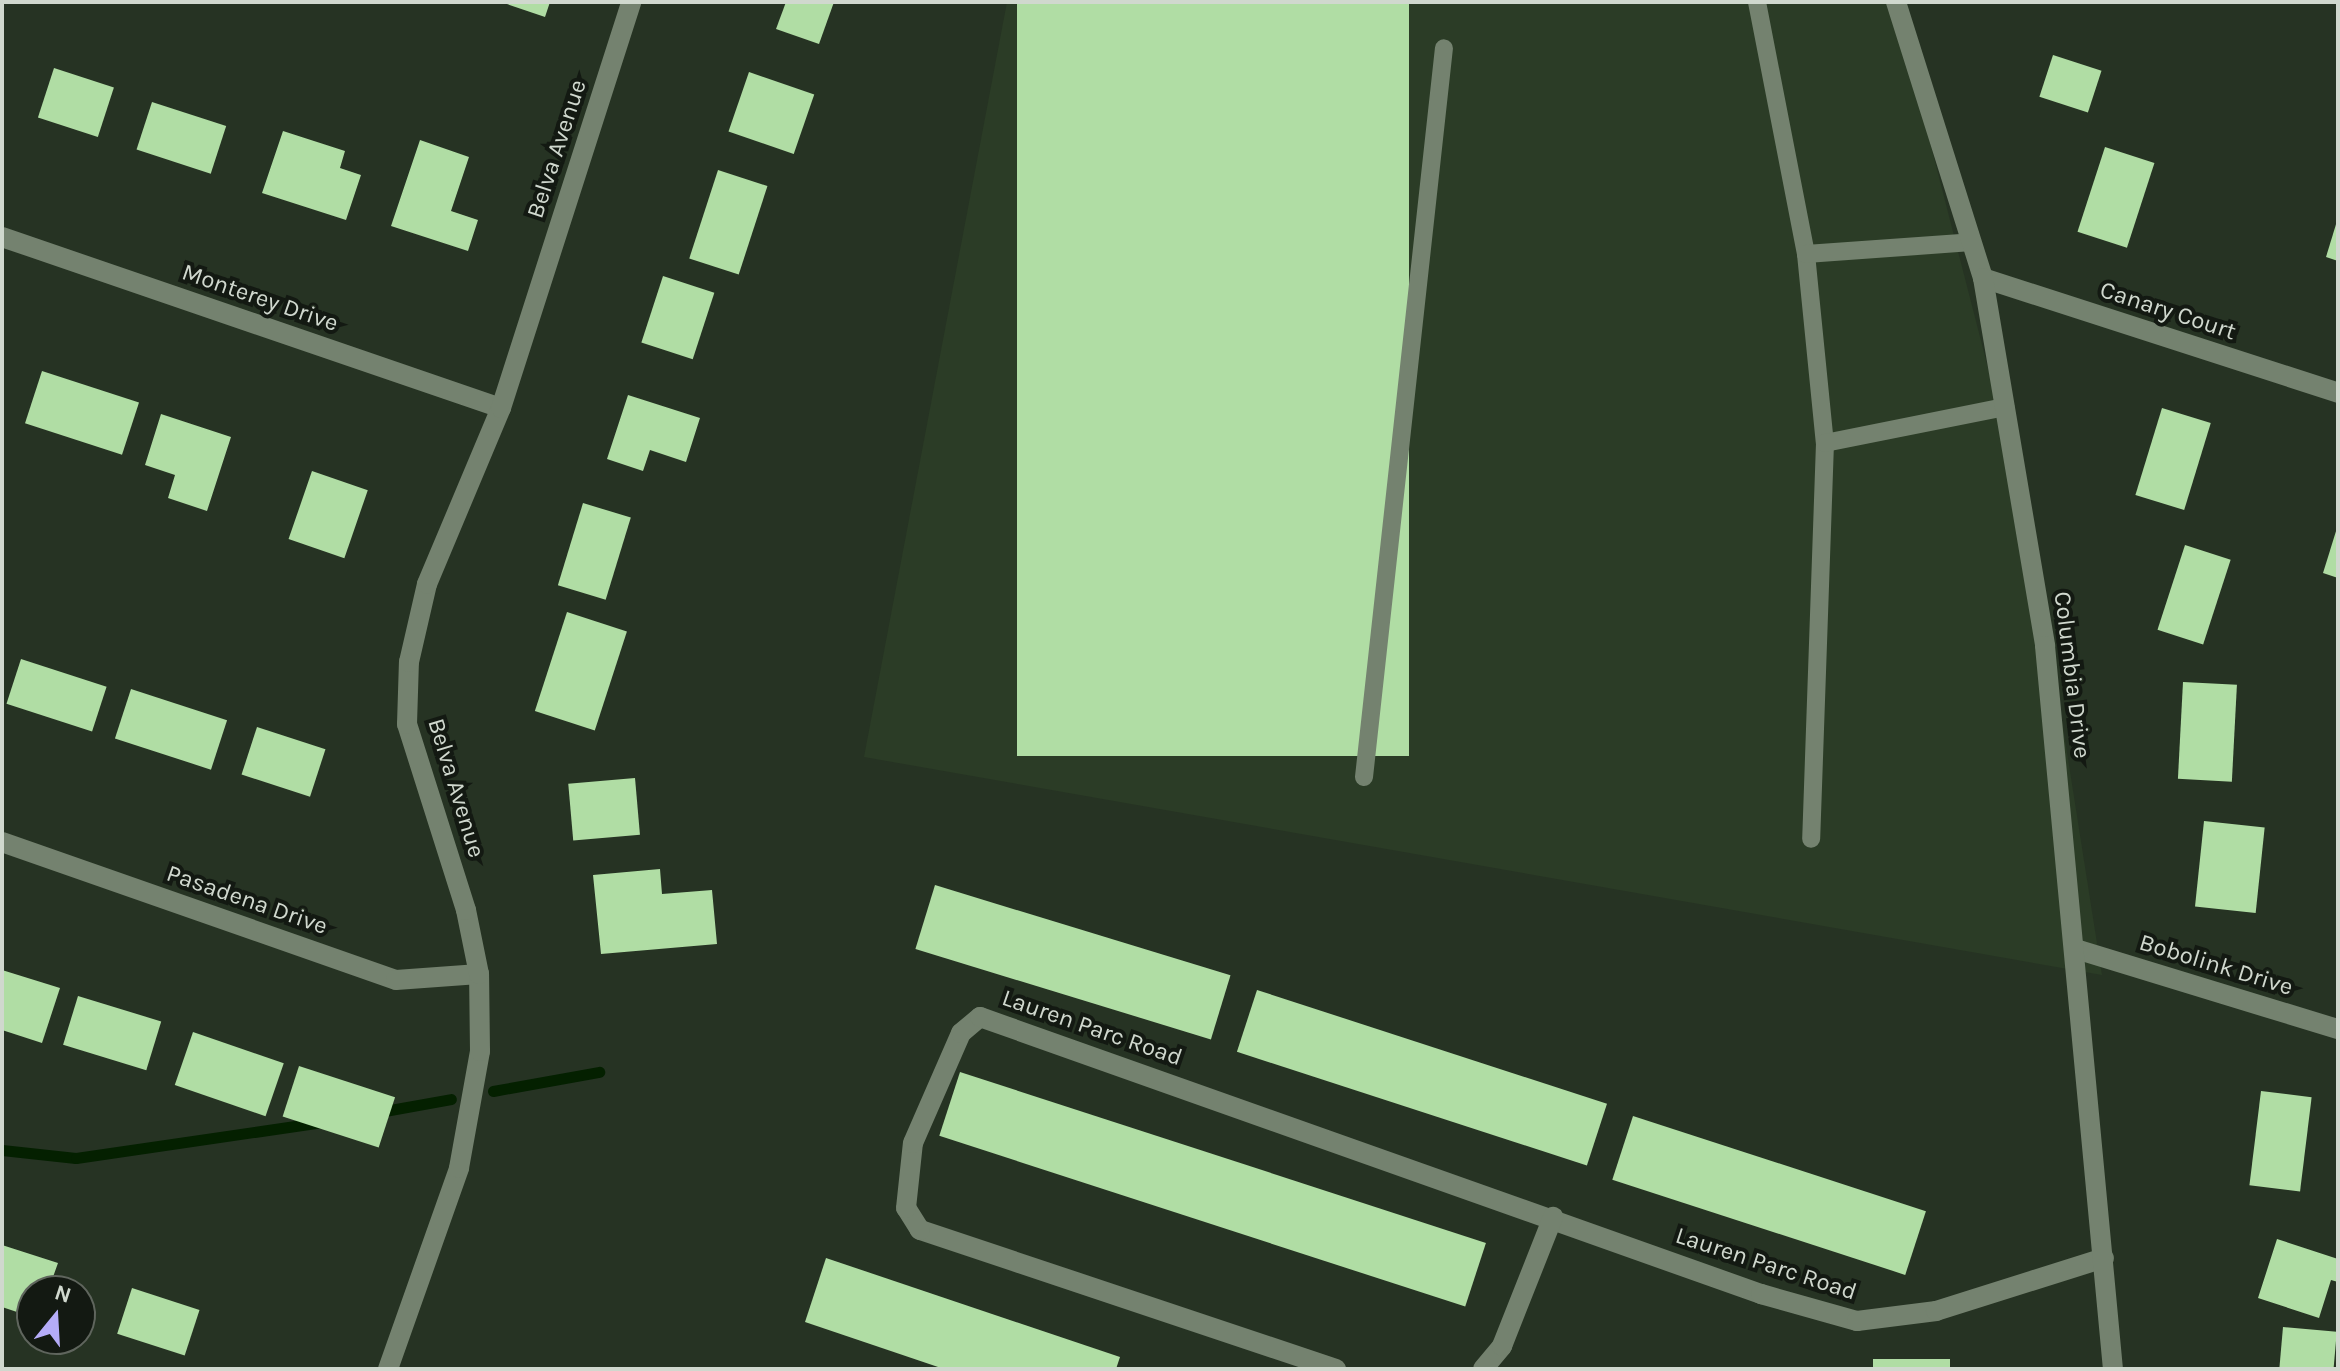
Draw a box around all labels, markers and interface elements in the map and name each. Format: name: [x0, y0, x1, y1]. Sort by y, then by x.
street label: Belva Avenue: [521, 76, 593, 222]
street label: Monterey Drive: [178, 258, 342, 338]
street label: Canary Court: [2096, 275, 2240, 347]
street label: Columbia Drive: [2047, 590, 2097, 760]
street label: Belva Avenue: [421, 715, 491, 861]
street label: Pasadena Drive: [163, 859, 331, 941]
street label: Bobolink Drive: [2136, 928, 2296, 1002]
street label: Lauren Parc Road: [998, 984, 1186, 1072]
street label: Lauren Parc Road: [1672, 1221, 1860, 1307]
north arrow: [16, 1275, 96, 1355]
text: N: [51, 1279, 74, 1309]

